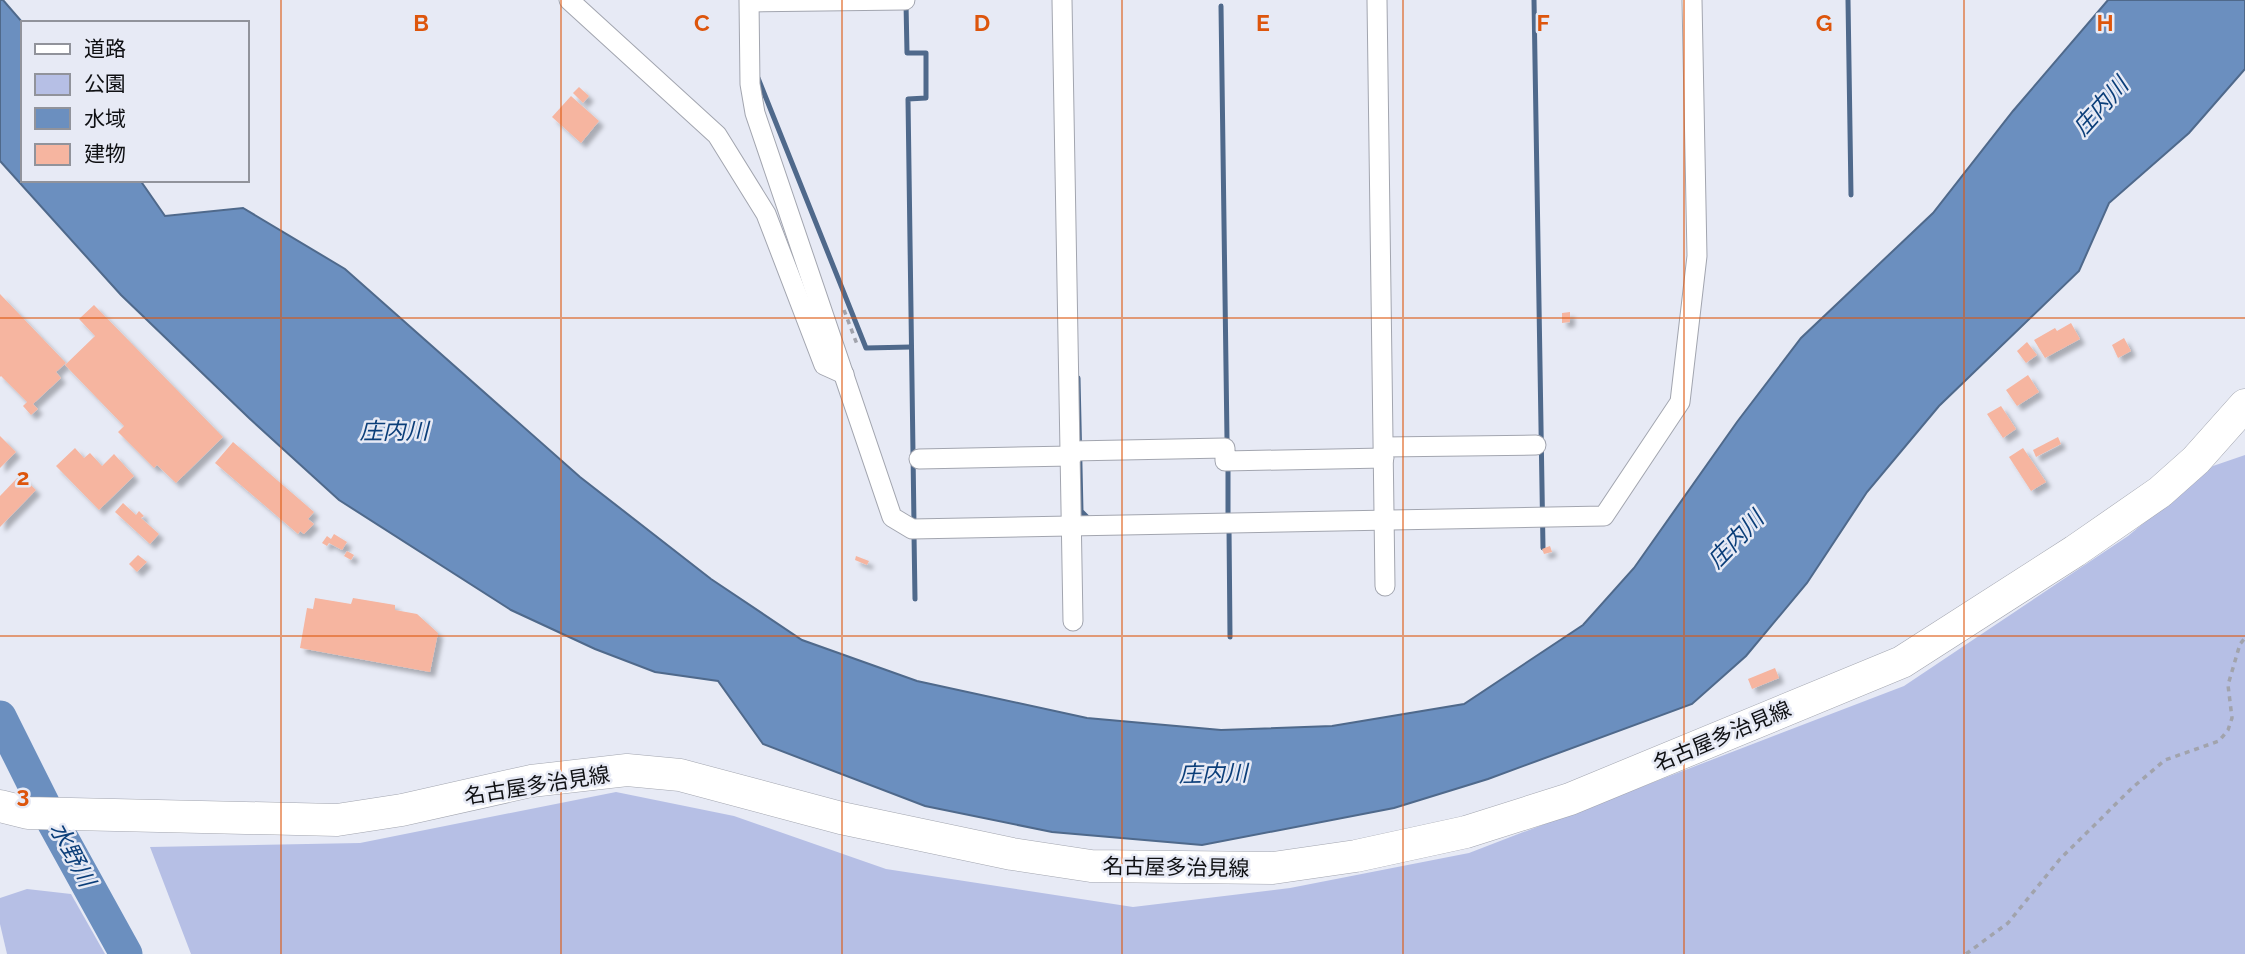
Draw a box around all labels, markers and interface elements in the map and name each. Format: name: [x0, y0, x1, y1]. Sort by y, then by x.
text: B: [413, 9, 429, 36]
text: C: [694, 9, 710, 36]
text: D: [974, 9, 990, 36]
text: E: [1256, 9, 1270, 36]
text: F: [1536, 9, 1550, 36]
text: G: [1816, 9, 1832, 36]
text: H: [2096, 9, 2114, 36]
legend: [21, 21, 248, 182]
text: 道路: [84, 36, 126, 61]
water label: 庄内川: [2067, 69, 2135, 141]
text: 公園: [84, 71, 126, 96]
text: 水域: [84, 106, 126, 131]
text: 建物: [84, 141, 126, 166]
water label: 庄内川: [360, 417, 432, 444]
text: 2: [17, 463, 29, 490]
water label: 庄内川: [1701, 503, 1771, 573]
street label: 名古屋多治見線: [1649, 696, 1795, 776]
water label: 庄内川: [1178, 759, 1251, 787]
street label: 名古屋多治見線: [462, 761, 612, 809]
text: 3: [17, 781, 29, 808]
water label: 水野川: [45, 817, 103, 893]
street label: 名古屋多治見線: [1102, 853, 1250, 881]

